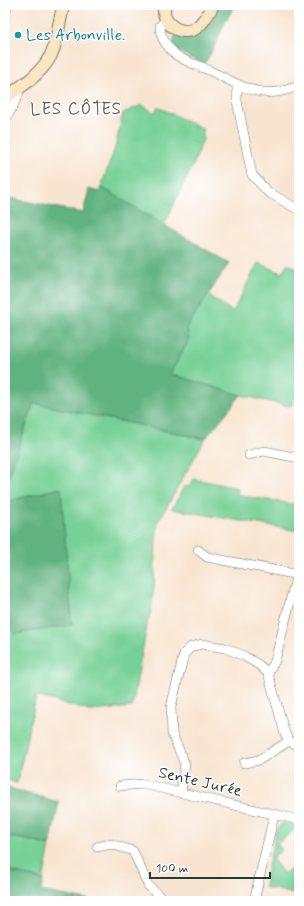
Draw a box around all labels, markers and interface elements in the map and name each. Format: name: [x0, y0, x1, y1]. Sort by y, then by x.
place label: Les Arbonville.: [26, 25, 125, 46]
marker: Les Arbonville.: [13, 30, 23, 40]
district label: LES CÔTES: [30, 98, 122, 120]
street label: Sente Jurée: [156, 762, 244, 802]
scale bar: [150, 854, 270, 880]
text: 100 m: [156, 861, 188, 877]

